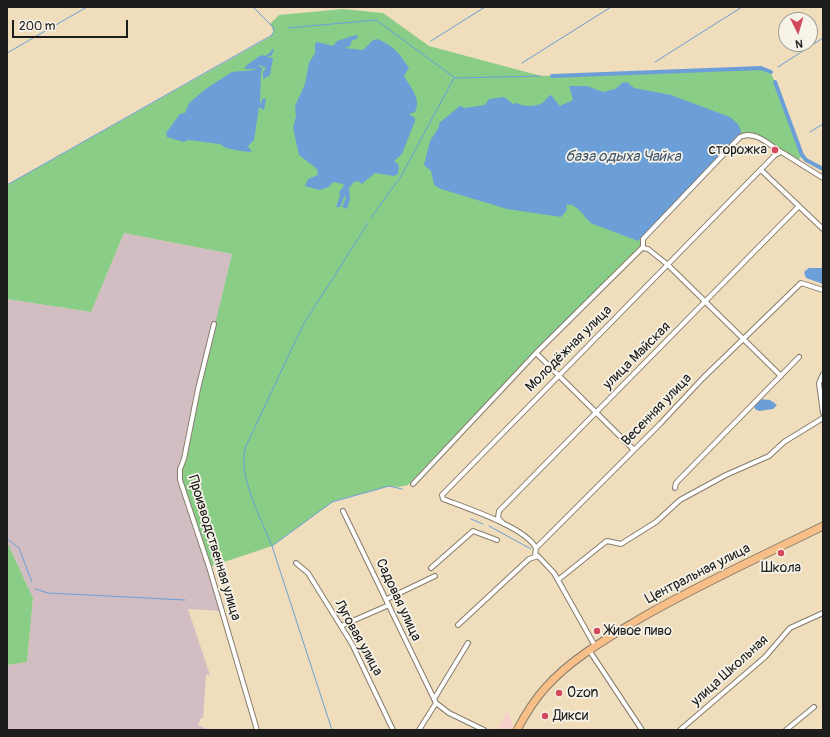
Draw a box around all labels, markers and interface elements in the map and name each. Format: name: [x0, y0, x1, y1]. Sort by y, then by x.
scale bar: [14, 12, 130, 38]
north arrow: [778, 12, 818, 52]
text: 200 m: [19, 19, 55, 34]
text: N: [795, 37, 803, 50]
place label: сторожка: [709, 142, 767, 158]
marker: сторожка: [770, 145, 780, 155]
water label: база одыха Чайка: [565, 148, 681, 166]
street label: Молодёжная улица: [522, 302, 616, 396]
street label: улица Майская: [600, 319, 674, 393]
street label: Весенняя улица: [618, 370, 696, 450]
street label: Производственная улица: [184, 473, 244, 623]
street label: Центральная улица: [643, 540, 753, 608]
marker: Школа: [776, 548, 786, 558]
street label: Садовая улица: [372, 556, 424, 644]
place label: Школа: [761, 560, 801, 576]
street label: Луговая улица: [330, 597, 386, 679]
place label: Живое пиво: [605, 623, 672, 639]
marker: Живое пиво: [592, 626, 602, 636]
street label: улица Школьная: [688, 632, 772, 710]
place label: Ozon: [567, 685, 598, 701]
marker: Ozon: [554, 688, 564, 698]
place label: Дикси: [553, 708, 588, 724]
marker: Дикси: [540, 711, 550, 721]

